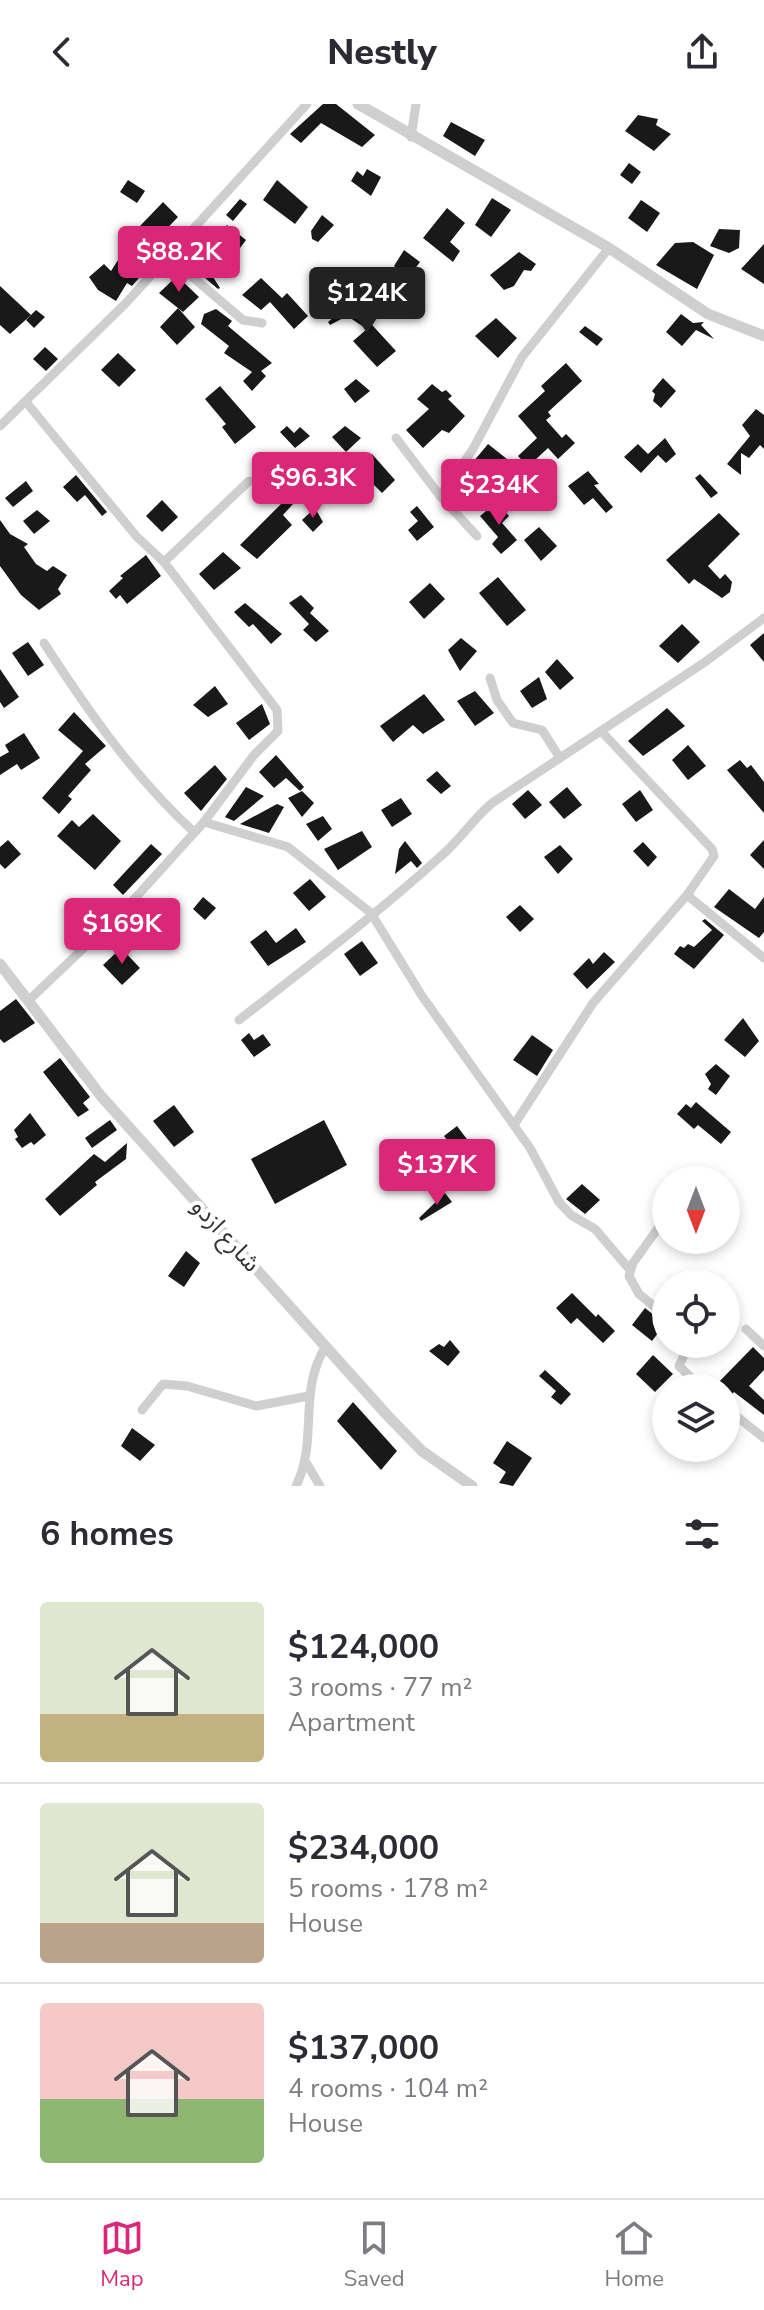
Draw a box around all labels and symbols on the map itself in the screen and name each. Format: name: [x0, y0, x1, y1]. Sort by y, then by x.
pin: $88.2K: [114, 226, 244, 294]
pin: $124K: [311, 267, 423, 335]
pin: $96.3K: [248, 452, 378, 520]
pin: $234K: [443, 459, 555, 527]
pin: $169K: [66, 898, 178, 966]
pin: $137K: [381, 1139, 493, 1207]
north arrow: [652, 1166, 740, 1254]
street label: شارع ازدو: [184, 1191, 268, 1279]

